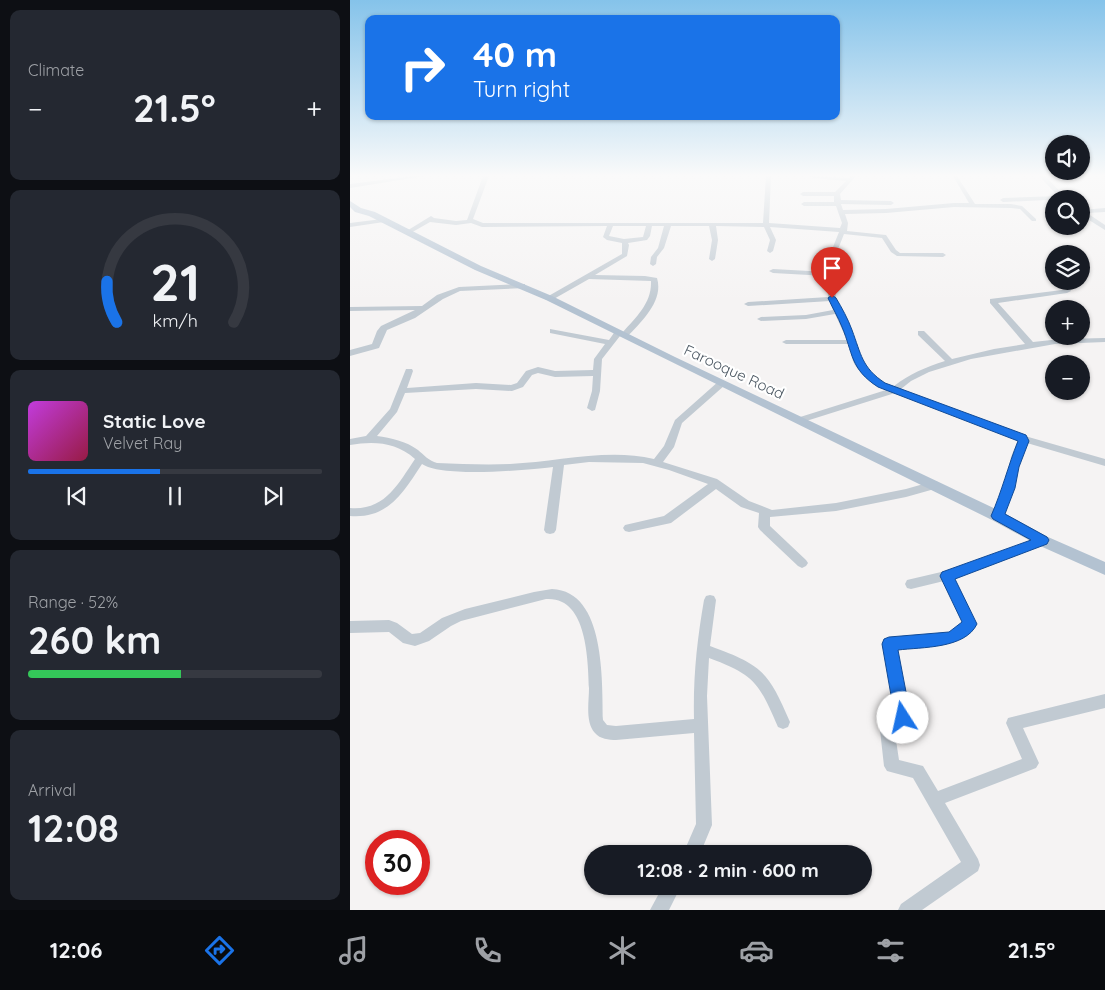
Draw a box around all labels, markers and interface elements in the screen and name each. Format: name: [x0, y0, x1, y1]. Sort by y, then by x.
text: 40 m: [473, 32, 557, 76]
icon: right: [390, 35, 455, 100]
text: Climate: [28, 60, 84, 80]
text: Turn right: [473, 75, 570, 103]
text: 21.5°: [133, 84, 216, 132]
text: −: [28, 91, 43, 126]
text: +: [306, 91, 322, 126]
map controls: [1045, 135, 1090, 400]
button: sound: [1045, 135, 1090, 180]
button: search: [1045, 190, 1090, 235]
button: layers: [1045, 245, 1090, 290]
pin: [811, 247, 853, 298]
text: 21: [150, 249, 200, 314]
icon: arrive: [818, 254, 846, 282]
button: +: [1045, 300, 1090, 345]
text: km/h: [152, 309, 198, 331]
street label: Farooque Road: [681, 340, 787, 403]
button: −: [1045, 355, 1090, 400]
text: Static Love: [103, 409, 206, 433]
text: Velvet Ray: [103, 433, 182, 453]
icon: previous: [63, 482, 91, 510]
icon: pause: [161, 482, 189, 510]
icon: next: [259, 482, 287, 510]
text: Range · 52%: [28, 592, 118, 612]
text: 260 km: [28, 616, 161, 664]
position arrow: [876, 691, 928, 743]
text: Arrival: [28, 780, 76, 800]
text: 12:08: [28, 804, 119, 852]
speed limit sign: 30: [365, 830, 430, 895]
text: 12:08 · 2 min · 600 m: [637, 858, 819, 882]
icon: directions: [202, 933, 237, 968]
icon: music: [336, 933, 371, 968]
icon: phone: [470, 933, 505, 968]
icon: climate: [605, 933, 640, 968]
icon: car: [739, 933, 774, 968]
icon: filters: [873, 933, 908, 968]
text: 12:06: [50, 936, 102, 964]
text: 21.5°: [1007, 936, 1055, 964]

